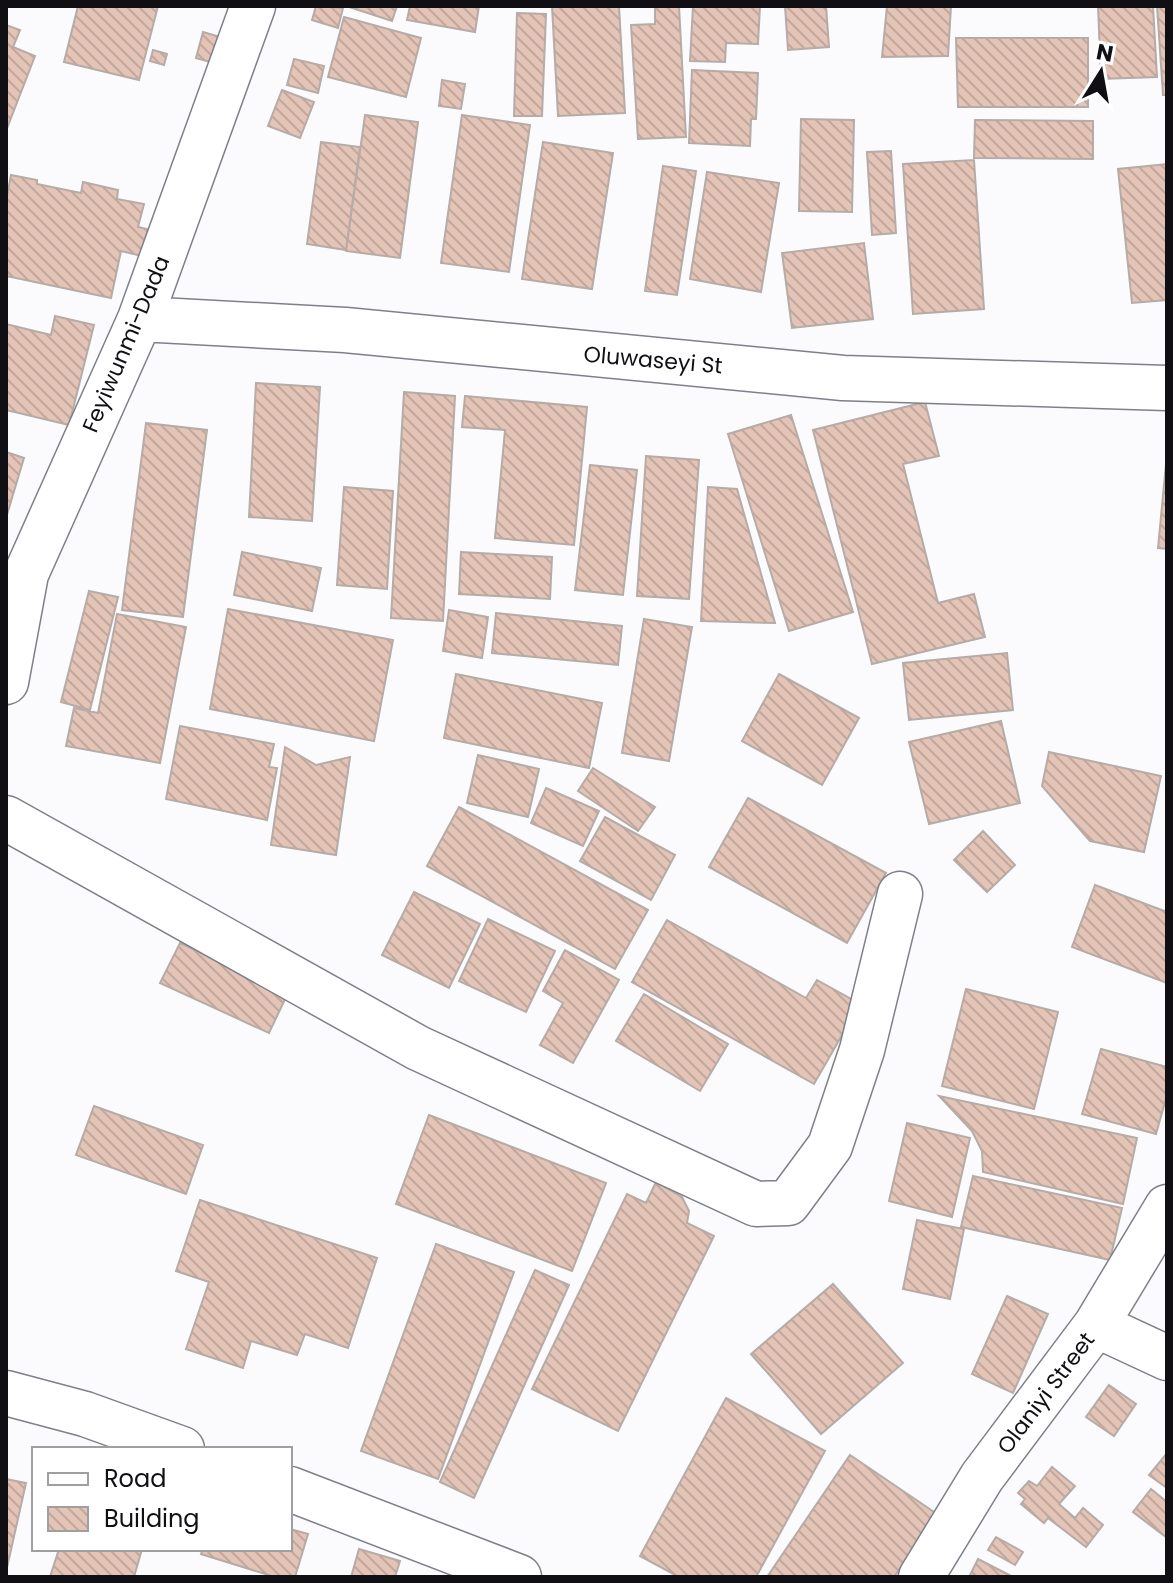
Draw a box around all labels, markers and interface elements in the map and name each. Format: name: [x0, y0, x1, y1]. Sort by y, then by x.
north arrow: [1061, 32, 1141, 112]
text: N: [1094, 36, 1116, 70]
street label: Feyiwunmi-Dada: [75, 251, 177, 437]
street label: Oluwaseyi St: [582, 338, 724, 382]
street label: Olaniyi Street: [990, 1326, 1102, 1460]
legend: [32, 1447, 292, 1551]
text: Road: [104, 1462, 166, 1495]
text: Building: [104, 1502, 200, 1535]

